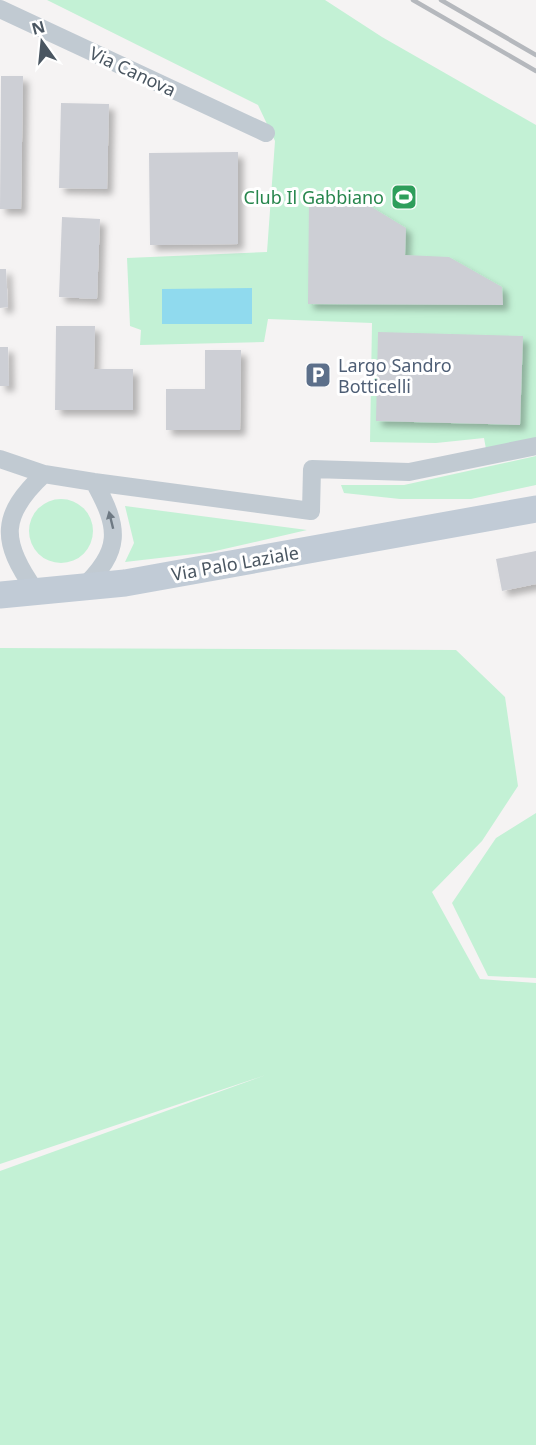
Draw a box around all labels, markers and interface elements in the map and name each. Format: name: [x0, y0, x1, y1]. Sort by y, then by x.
north arrow: [12, 12, 72, 72]
text: N: [29, 15, 47, 40]
street label: Via Canova: [86, 41, 180, 101]
sports icon: Club Il Gabbiano: [389, 182, 419, 212]
place label: Club Il Gabbiano: [244, 185, 384, 209]
place label: Largo Sandro Botticelli: [338, 353, 452, 398]
parking icon: Largo Sandro Botticelli: [303, 360, 333, 390]
one-way arrow: [106, 511, 115, 529]
street label: Via Palo Laziale: [169, 540, 301, 586]

